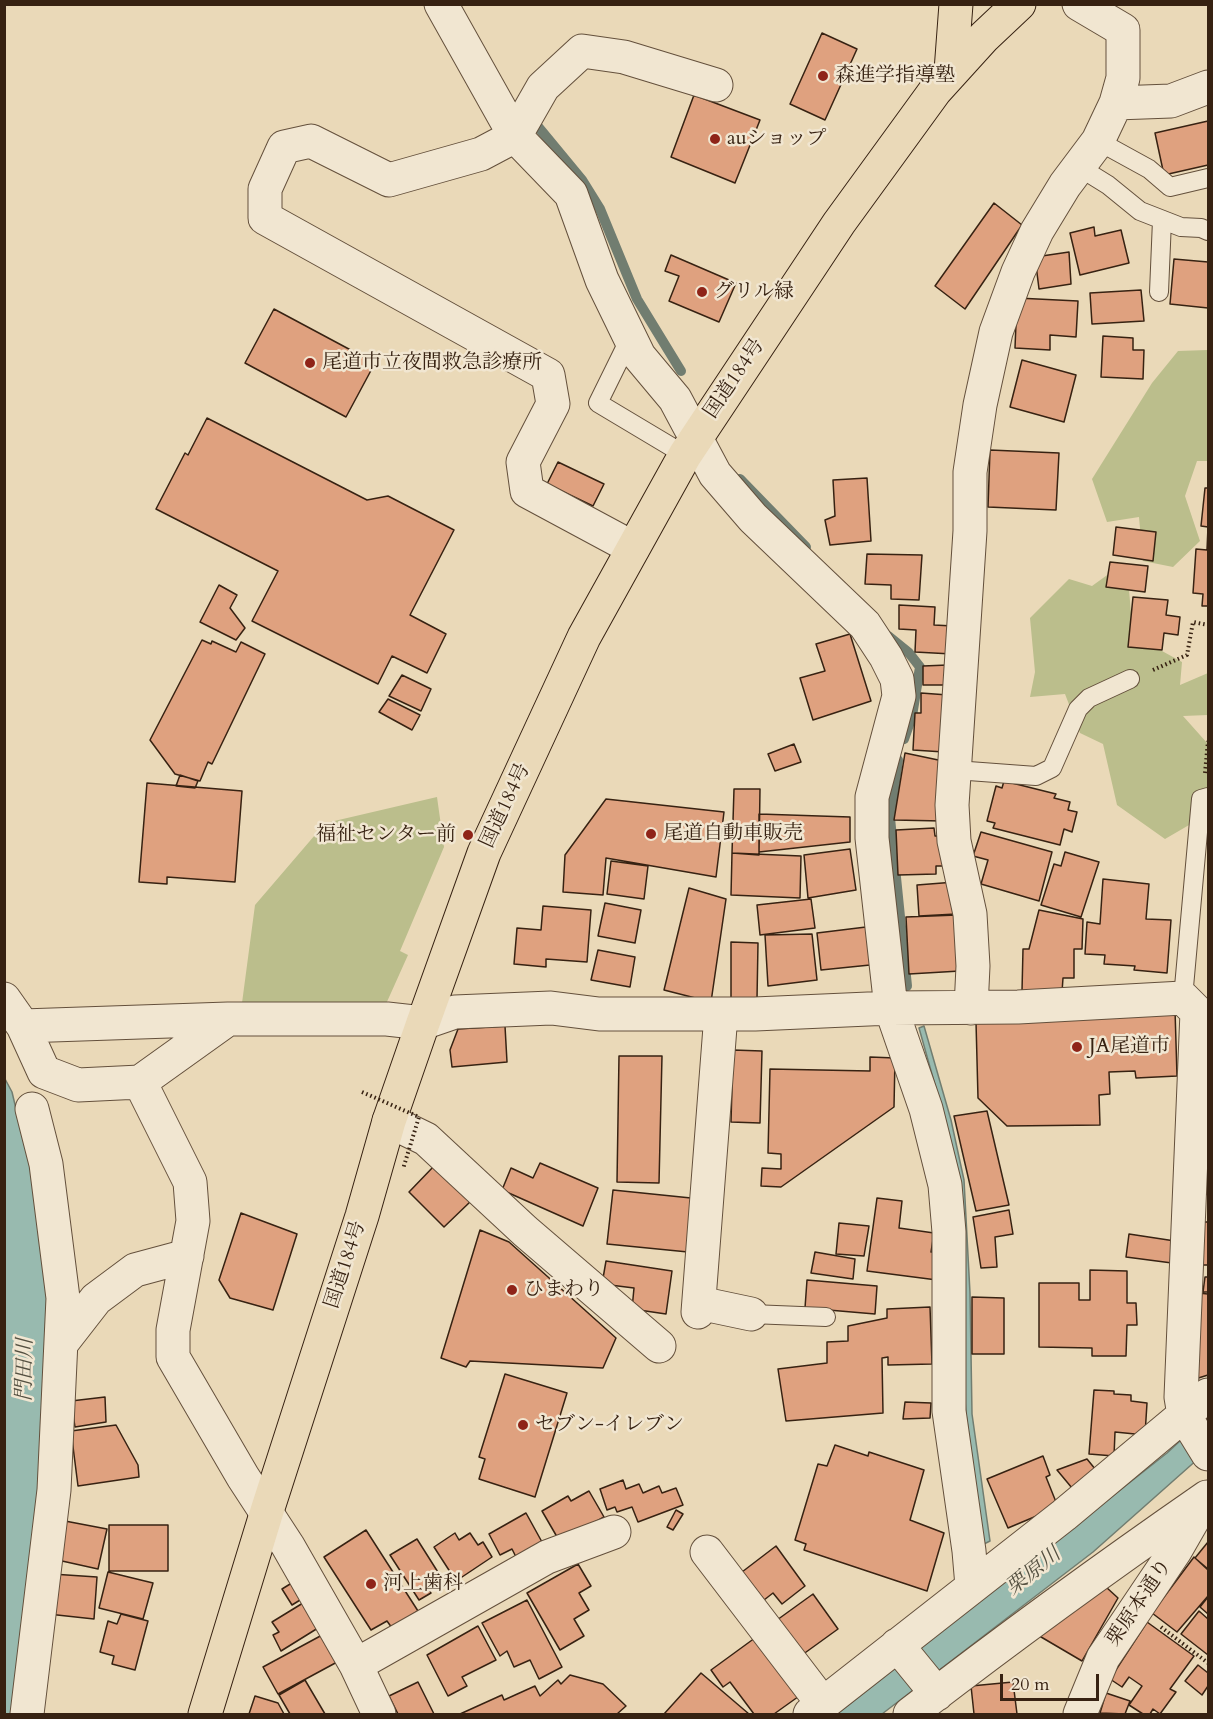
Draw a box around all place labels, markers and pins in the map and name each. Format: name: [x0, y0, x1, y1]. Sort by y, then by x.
place label: 森進学指導塾: [835, 64, 955, 88]
marker: 森進学指導塾: [816, 69, 830, 83]
place label: auショップ: [727, 127, 827, 151]
marker: auショップ: [708, 132, 722, 146]
place label: グリル緑: [714, 280, 794, 304]
marker: グリル緑: [695, 285, 709, 299]
place label: 尾道市立夜間救急診療所: [322, 351, 542, 375]
marker: 尾道市立夜間救急診療所: [303, 356, 317, 370]
place label: 尾道自動車販売: [663, 822, 803, 846]
place label: 福祉センター前: [316, 823, 456, 847]
marker: 尾道自動車販売: [644, 827, 658, 841]
marker: 福祉センター前: [461, 828, 475, 842]
place label: JA尾道市: [1089, 1035, 1170, 1059]
marker: JA尾道市: [1070, 1040, 1084, 1054]
place label: ひまわり: [524, 1278, 604, 1302]
marker: ひまわり: [505, 1283, 519, 1297]
place label: セブン-イレブン: [535, 1413, 684, 1437]
marker: セブン-イレブン: [516, 1418, 530, 1432]
place label: 河上歯科: [383, 1572, 463, 1596]
marker: 河上歯科: [364, 1577, 378, 1591]

